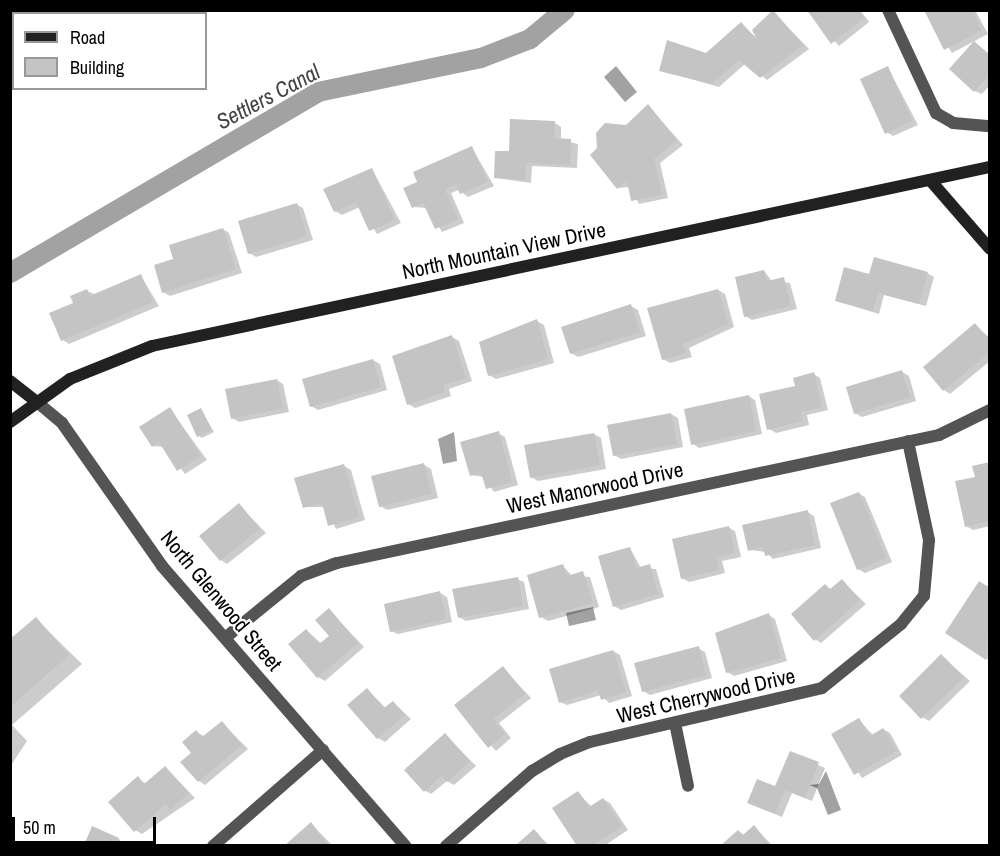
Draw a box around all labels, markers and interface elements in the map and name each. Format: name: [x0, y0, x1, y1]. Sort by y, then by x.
legend: [12, 12, 207, 90]
text: Road: [70, 25, 105, 50]
text: Building: [70, 55, 124, 80]
water label: Settlers Canal: [212, 59, 324, 135]
street label: North Mountain View Drive: [400, 217, 608, 285]
street label: West Manorwood Drive: [505, 457, 685, 519]
street label: North Glenwood Street: [155, 526, 287, 676]
street label: West Cherrywood Drive: [614, 663, 798, 729]
scale bar: [15, 805, 159, 843]
text: 50 m: [23, 815, 56, 840]

